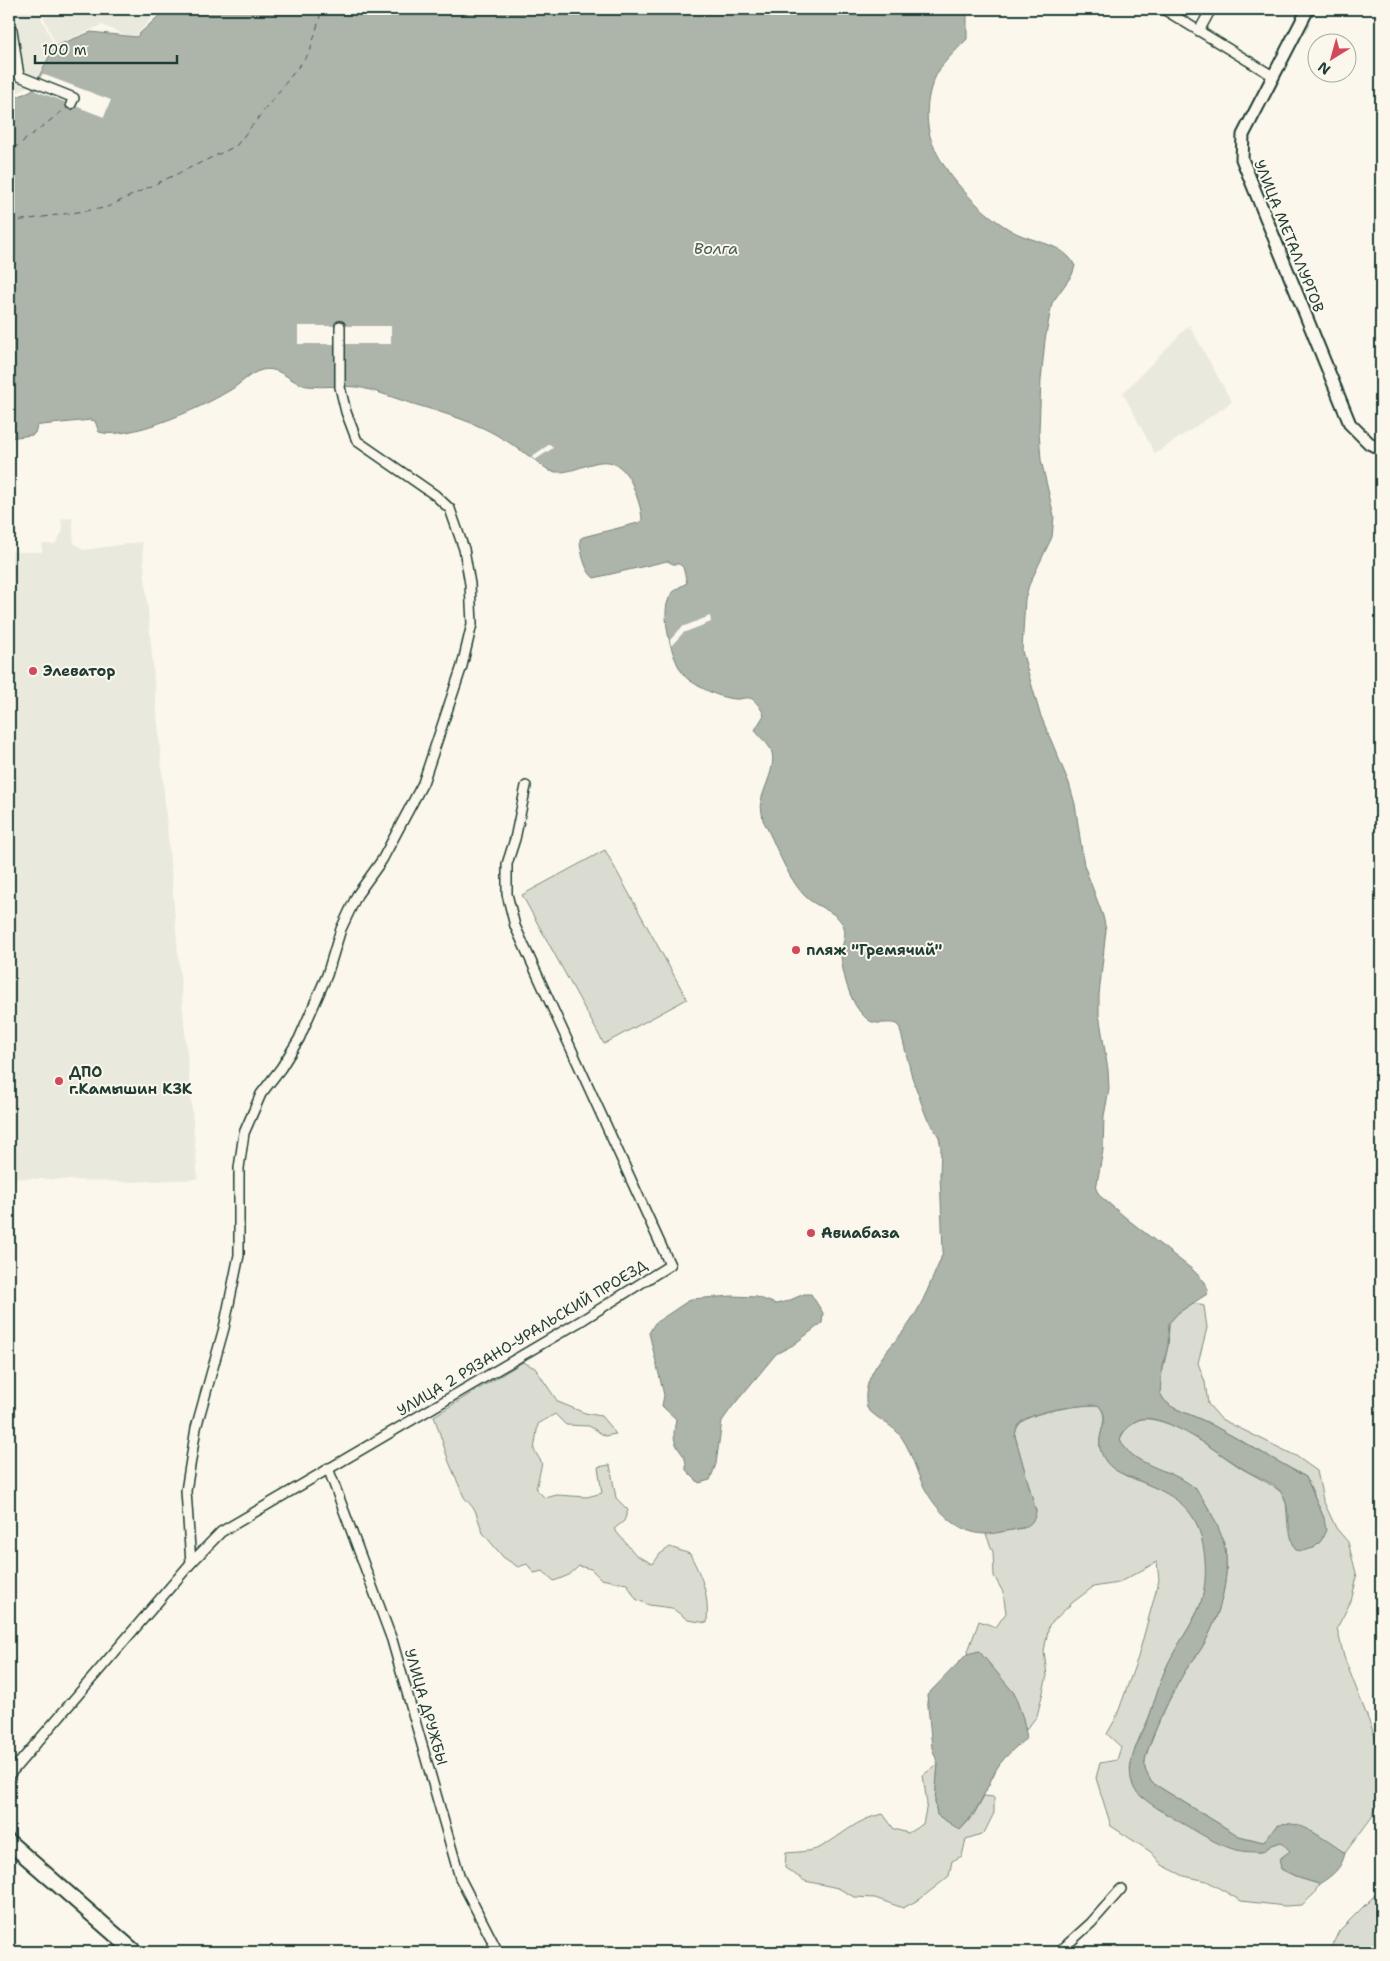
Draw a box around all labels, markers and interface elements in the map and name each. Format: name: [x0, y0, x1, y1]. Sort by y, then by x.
scale bar: [35, 32, 178, 64]
north arrow: [1308, 32, 1358, 82]
text: 100 m: [42, 40, 87, 60]
text: N: [1314, 58, 1334, 79]
street label: УЛИЦА МЕТАЛЛУРГОВ: [1249, 157, 1329, 315]
water label: Волга: [694, 238, 738, 259]
place label: Элеватор: [43, 661, 116, 681]
marker: Элеватор: [27, 665, 39, 677]
place label: пляж "Гремячий": [806, 940, 942, 960]
marker: пляж "Гремячий": [790, 944, 802, 956]
place label: ДПО г.Камышин КЗК: [69, 1062, 193, 1099]
marker: ДПО г.Камышин КЗК: [53, 1075, 65, 1087]
place label: Авиабаза: [821, 1223, 900, 1243]
marker: Авиабаза: [805, 1227, 817, 1239]
street label: УЛИЦА 2 РЯЗАНО-УРАЛЬСКИЙ ПРОЕЗД: [393, 1254, 651, 1421]
street label: УЛИЦА ДРУЖБЫ: [400, 1646, 452, 1768]

